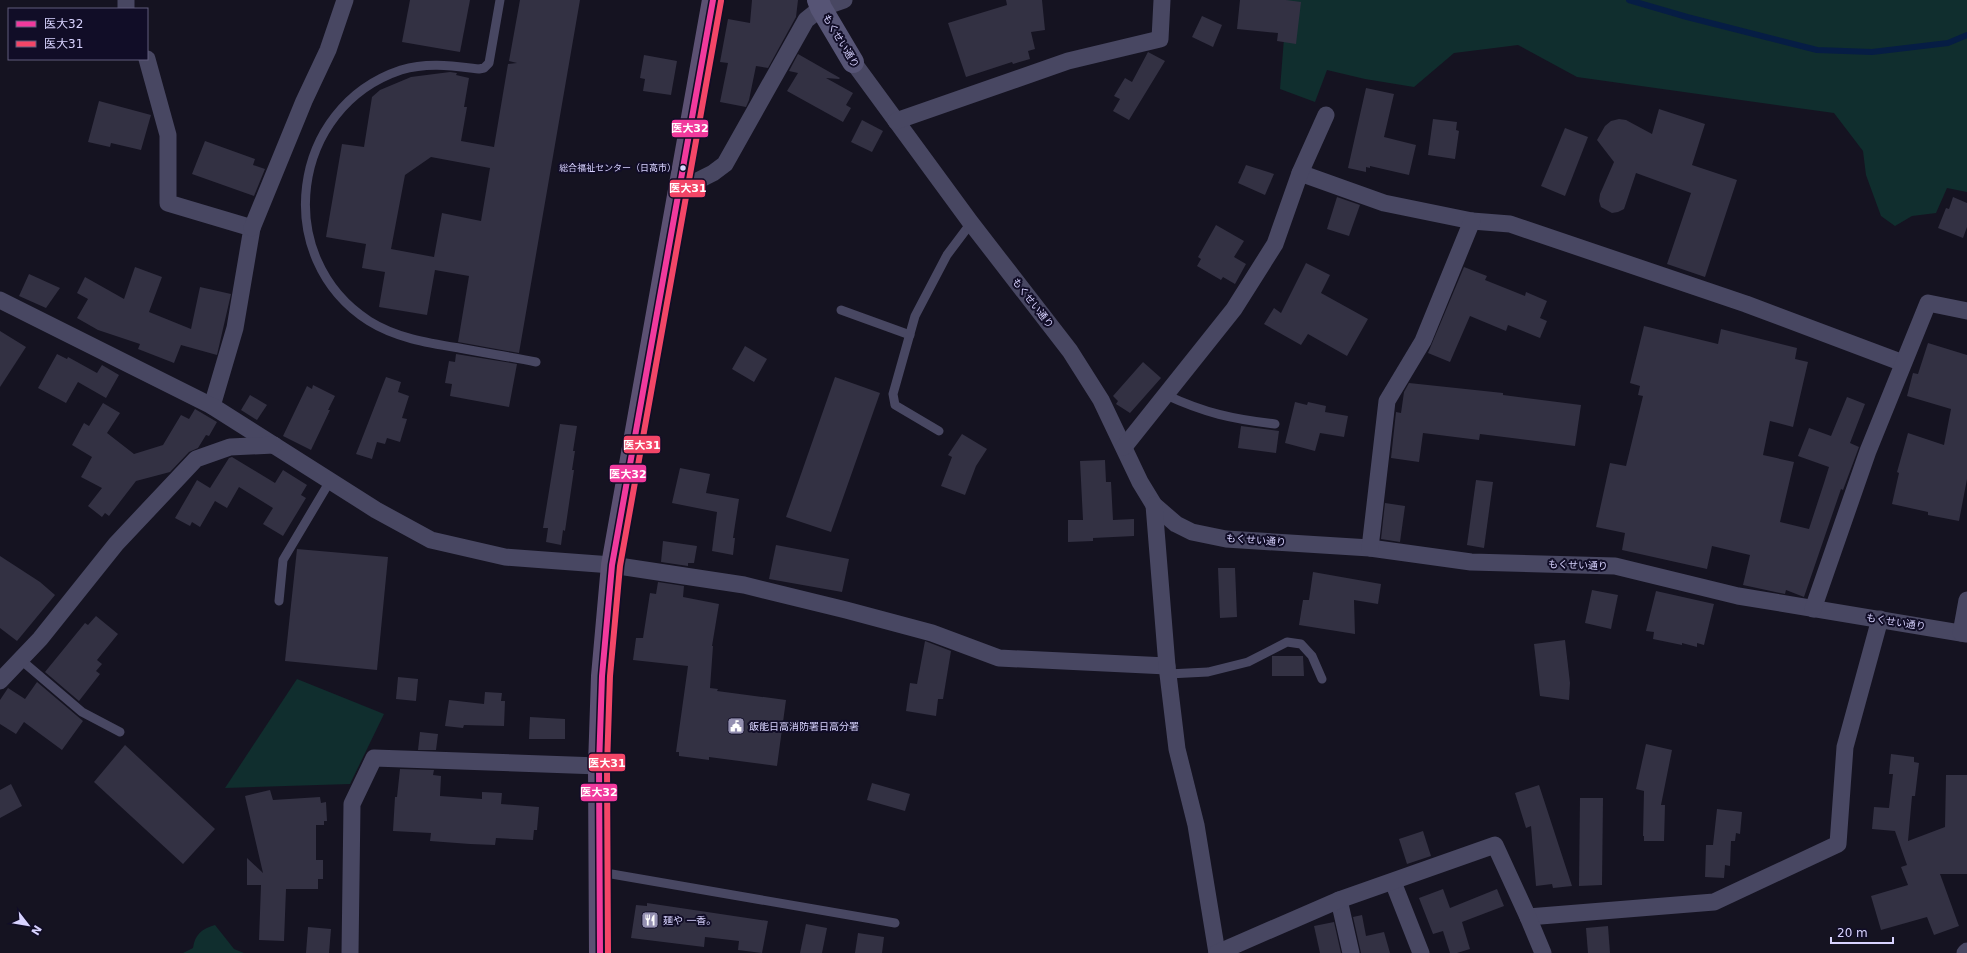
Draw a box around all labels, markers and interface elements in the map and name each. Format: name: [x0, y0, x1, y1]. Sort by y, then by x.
legend: [8, 8, 148, 60]
street label: もくせい通り: [821, 12, 861, 70]
text: 医大32: [44, 17, 83, 31]
text: 医大31: [44, 37, 83, 51]
line badge: 医大32: [671, 119, 709, 138]
text: 医大32: [671, 122, 709, 135]
place label: 総合福祉センター（日高市）: [559, 163, 676, 173]
marker: 総合福祉センター（日高市）: [678, 163, 688, 173]
line badge: 医大31: [669, 179, 706, 198]
text: 医大31: [669, 182, 707, 195]
street label: もくせい通り: [1010, 276, 1056, 330]
line badge: 医大31: [623, 435, 661, 454]
text: 医大31: [623, 439, 661, 452]
line badge: 医大32: [609, 464, 647, 483]
text: 医大32: [609, 468, 647, 481]
street label: もくせい通り: [1226, 532, 1286, 548]
street label: もくせい通り: [1548, 558, 1608, 572]
street label: もくせい通り: [1866, 612, 1926, 632]
public building icon: 飯能日高消防署日高分署: [726, 716, 746, 736]
place label: 飯能日高消防署日高分署: [749, 721, 859, 732]
line badge: 医大31: [588, 753, 626, 772]
text: 医大31: [588, 757, 626, 770]
line badge: 医大32: [580, 783, 618, 802]
text: 医大32: [580, 786, 618, 799]
north arrow: [8, 905, 48, 945]
restaurant icon: 麺や 一香。: [640, 910, 660, 930]
place label: 麺や 一香。: [663, 915, 716, 926]
scale bar: [1831, 919, 1893, 945]
text: N: [28, 923, 44, 937]
text: 20 m: [1837, 926, 1868, 940]

